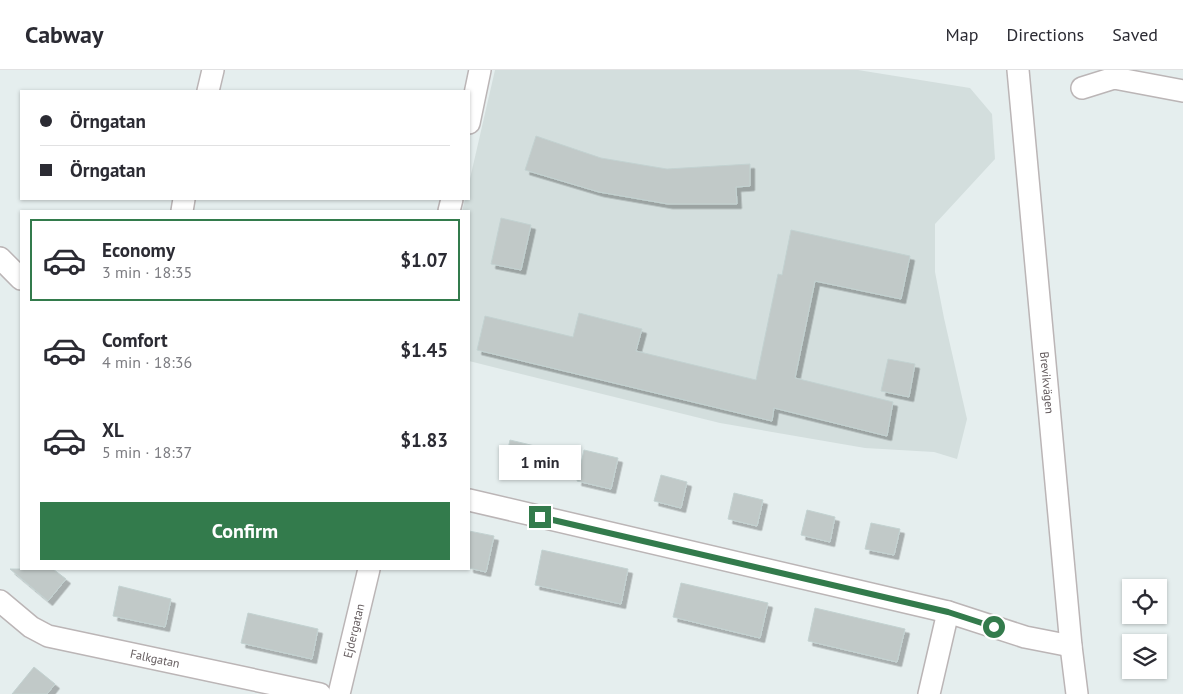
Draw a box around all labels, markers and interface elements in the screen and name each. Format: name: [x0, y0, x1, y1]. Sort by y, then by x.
text: Cabway: [25, 19, 103, 50]
text: Map: [946, 23, 978, 46]
text: Directions: [1006, 23, 1084, 46]
text: Saved: [1112, 23, 1158, 46]
text: Örngatan: [70, 109, 146, 133]
text: Örngatan: [70, 158, 146, 182]
icon: car: [42, 238, 87, 283]
text: Economy: [102, 238, 175, 262]
text: $1.07: [400, 248, 448, 272]
text: 3 min · 18:35: [102, 262, 192, 282]
icon: car: [42, 328, 87, 373]
text: Comfort: [102, 328, 168, 352]
text: $1.45: [400, 338, 448, 362]
street label: Brevikvägen: [1037, 351, 1058, 414]
text: 4 min · 18:36: [102, 352, 192, 372]
icon: car: [42, 418, 87, 463]
text: XL: [102, 418, 124, 442]
text: $1.83: [400, 428, 448, 452]
text: 5 min · 18:37: [102, 442, 192, 462]
callout: 1 min: [499, 444, 581, 480]
text: 1 min: [520, 452, 560, 472]
button: Confirm: [40, 502, 450, 560]
route end: [529, 506, 551, 528]
map controls: [1122, 579, 1167, 679]
button: locate: [1122, 579, 1167, 624]
street label: Ejdergatan: [340, 602, 367, 659]
route start: [983, 616, 1005, 638]
button: layers: [1122, 634, 1167, 679]
street label: Falkgatan: [129, 646, 181, 671]

